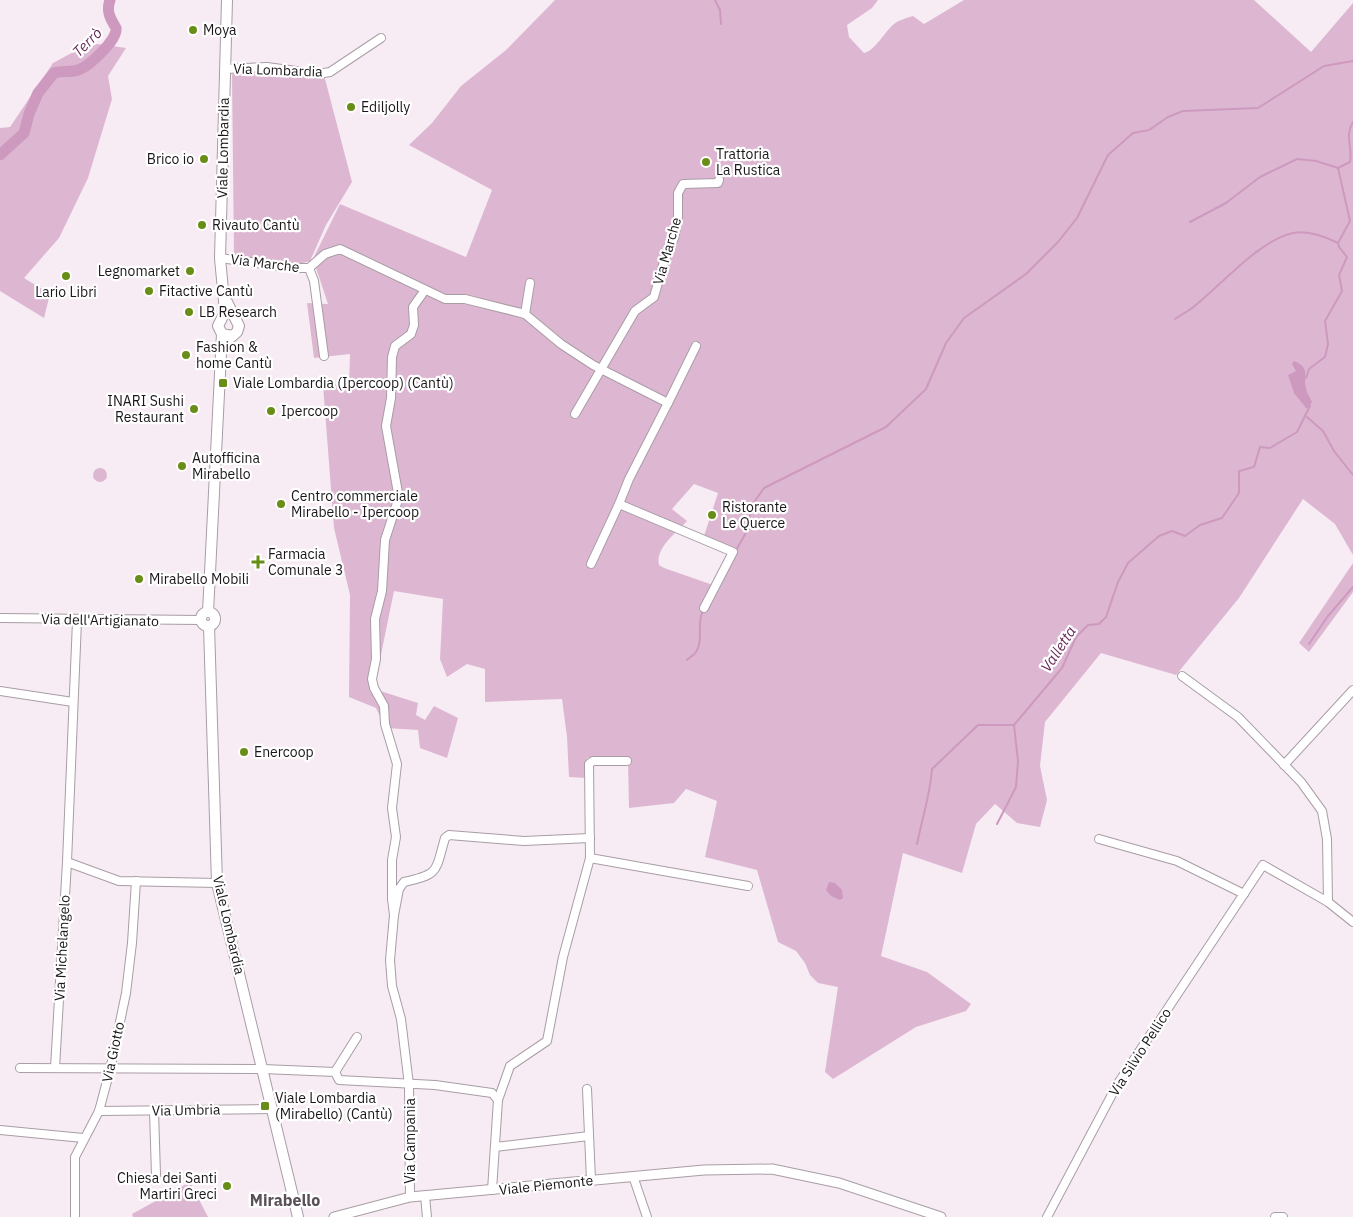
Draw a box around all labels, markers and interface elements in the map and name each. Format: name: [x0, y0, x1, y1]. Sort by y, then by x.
place label: Moya: [203, 21, 237, 39]
water label: Terrò: [68, 23, 106, 61]
marker: Moya: [187, 24, 199, 36]
street label: Via Lombardia: [233, 59, 324, 81]
street label: Viale Lombardia: [213, 97, 233, 199]
place label: Ediljolly: [361, 98, 410, 116]
marker: Ediljolly: [345, 101, 357, 113]
place label: Trattoria La Rustica: [716, 145, 781, 179]
place label: Brico io: [147, 150, 194, 168]
marker: Brico io: [198, 153, 210, 165]
marker: Trattoria La Rustica: [700, 156, 712, 168]
street label: Via Marche: [649, 215, 685, 287]
place label: Rivauto Cantù: [212, 216, 300, 234]
marker: Rivauto Cantù: [196, 219, 208, 231]
street label: Via Marche: [229, 250, 301, 276]
place label: Legnomarket: [98, 262, 180, 280]
marker: Legnomarket: [184, 265, 196, 277]
marker: Lario Libri: [60, 270, 72, 282]
place label: Fitactive Cantù: [159, 282, 253, 300]
place label: Lario Libri: [35, 283, 97, 301]
marker: Fitactive Cantù: [143, 285, 155, 297]
place label: LB Research: [199, 303, 277, 321]
marker: LB Research: [183, 306, 195, 318]
place label: Fashion & home Cantù: [196, 338, 272, 372]
marker: Fashion & home Cantù: [180, 349, 192, 361]
place label: Viale Lombardia (Ipercoop) (Cantù): [233, 374, 454, 392]
marker: Viale Lombardia (Ipercoop) (Cantù): [217, 377, 229, 389]
place label: INARI Sushi Restaurant: [107, 392, 184, 426]
place label: Ipercoop: [281, 402, 338, 420]
marker: INARI Sushi Restaurant: [188, 403, 200, 415]
marker: Ipercoop: [265, 405, 277, 417]
place label: Autofficina Mirabello: [192, 449, 261, 483]
marker: Autofficina Mirabello: [176, 460, 188, 472]
place label: Centro commerciale Mirabello - Ipercoop: [291, 487, 419, 521]
marker: Centro commerciale Mirabello - Ipercoop: [275, 498, 287, 510]
place label: Ristorante Le Querce: [722, 498, 787, 532]
marker: Ristorante Le Querce: [706, 509, 718, 521]
place label: Farmacia Comunale 3: [268, 545, 343, 579]
marker: Farmacia Comunale 3: [252, 556, 264, 568]
place label: Mirabello Mobili: [149, 570, 249, 588]
marker: Mirabello Mobili: [133, 573, 145, 585]
street label: Via dell'Artigianato: [41, 610, 159, 630]
water label: Valletta: [1036, 622, 1080, 676]
place label: Enercoop: [254, 743, 314, 761]
marker: Enercoop: [238, 746, 250, 758]
street label: Viale Lombardia: [209, 874, 249, 977]
street label: Via Michelangelo: [50, 894, 74, 1002]
street label: Via Silvio Pellico: [1105, 1004, 1175, 1099]
street label: Via Giotto: [98, 1020, 128, 1084]
place label: Viale Lombardia (Mirabello) (Cantù): [275, 1089, 393, 1123]
street label: Via Campania: [401, 1098, 419, 1184]
street label: Via Umbria: [151, 1100, 221, 1120]
marker: Viale Lombardia (Mirabello) (Cantù): [259, 1100, 271, 1112]
place label: Chiesa dei Santi Martiri Greci: [117, 1169, 217, 1203]
street label: Viale Piemonte: [498, 1171, 594, 1199]
marker: Chiesa dei Santi Martiri Greci: [221, 1180, 233, 1192]
district label: Mirabello: [250, 1190, 320, 1210]

